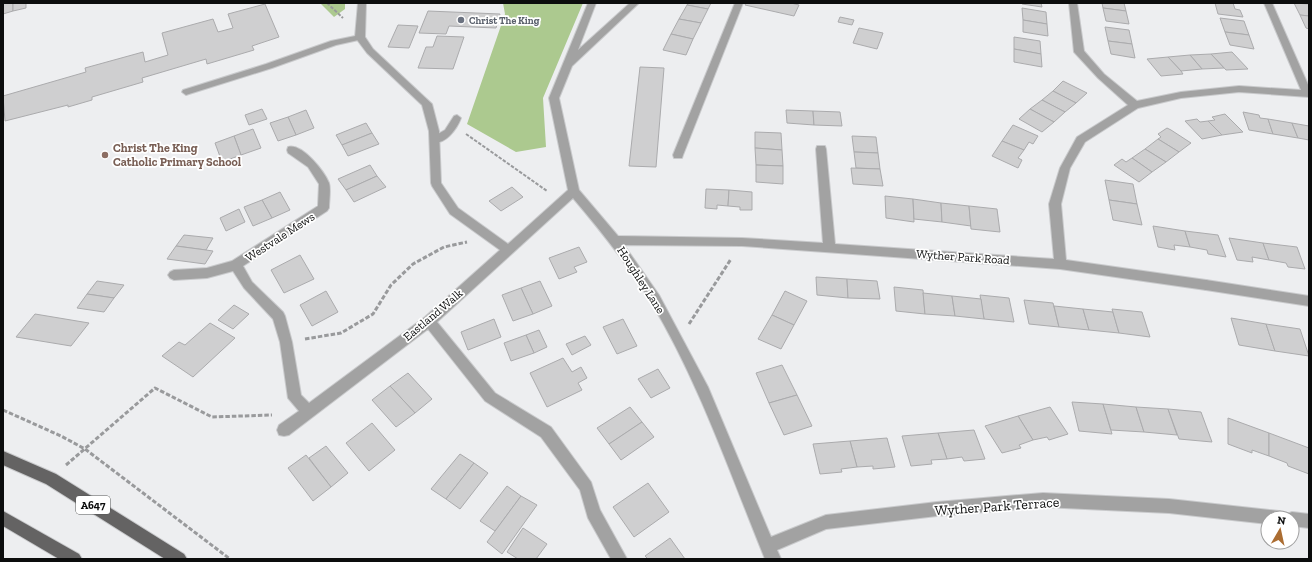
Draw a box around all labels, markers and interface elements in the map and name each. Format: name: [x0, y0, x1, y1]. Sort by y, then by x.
marker: Christ The King: [456, 15, 466, 25]
place label: Christ The King: [469, 15, 540, 27]
place label: Christ The King Catholic Primary School: [113, 141, 242, 169]
marker: Christ The King Catholic Primary School: [100, 150, 110, 160]
street label: Westvale Mews: [243, 209, 317, 265]
street label: Houghley Lane: [614, 244, 668, 316]
street label: Wyther Park Road: [916, 247, 1011, 267]
street label: Eastland Walk: [400, 286, 466, 344]
street label: Wyther Park Terrace: [934, 494, 1060, 519]
road number: A647: [76, 496, 110, 514]
north arrow: [1260, 510, 1300, 550]
text: N: [1276, 514, 1287, 528]

